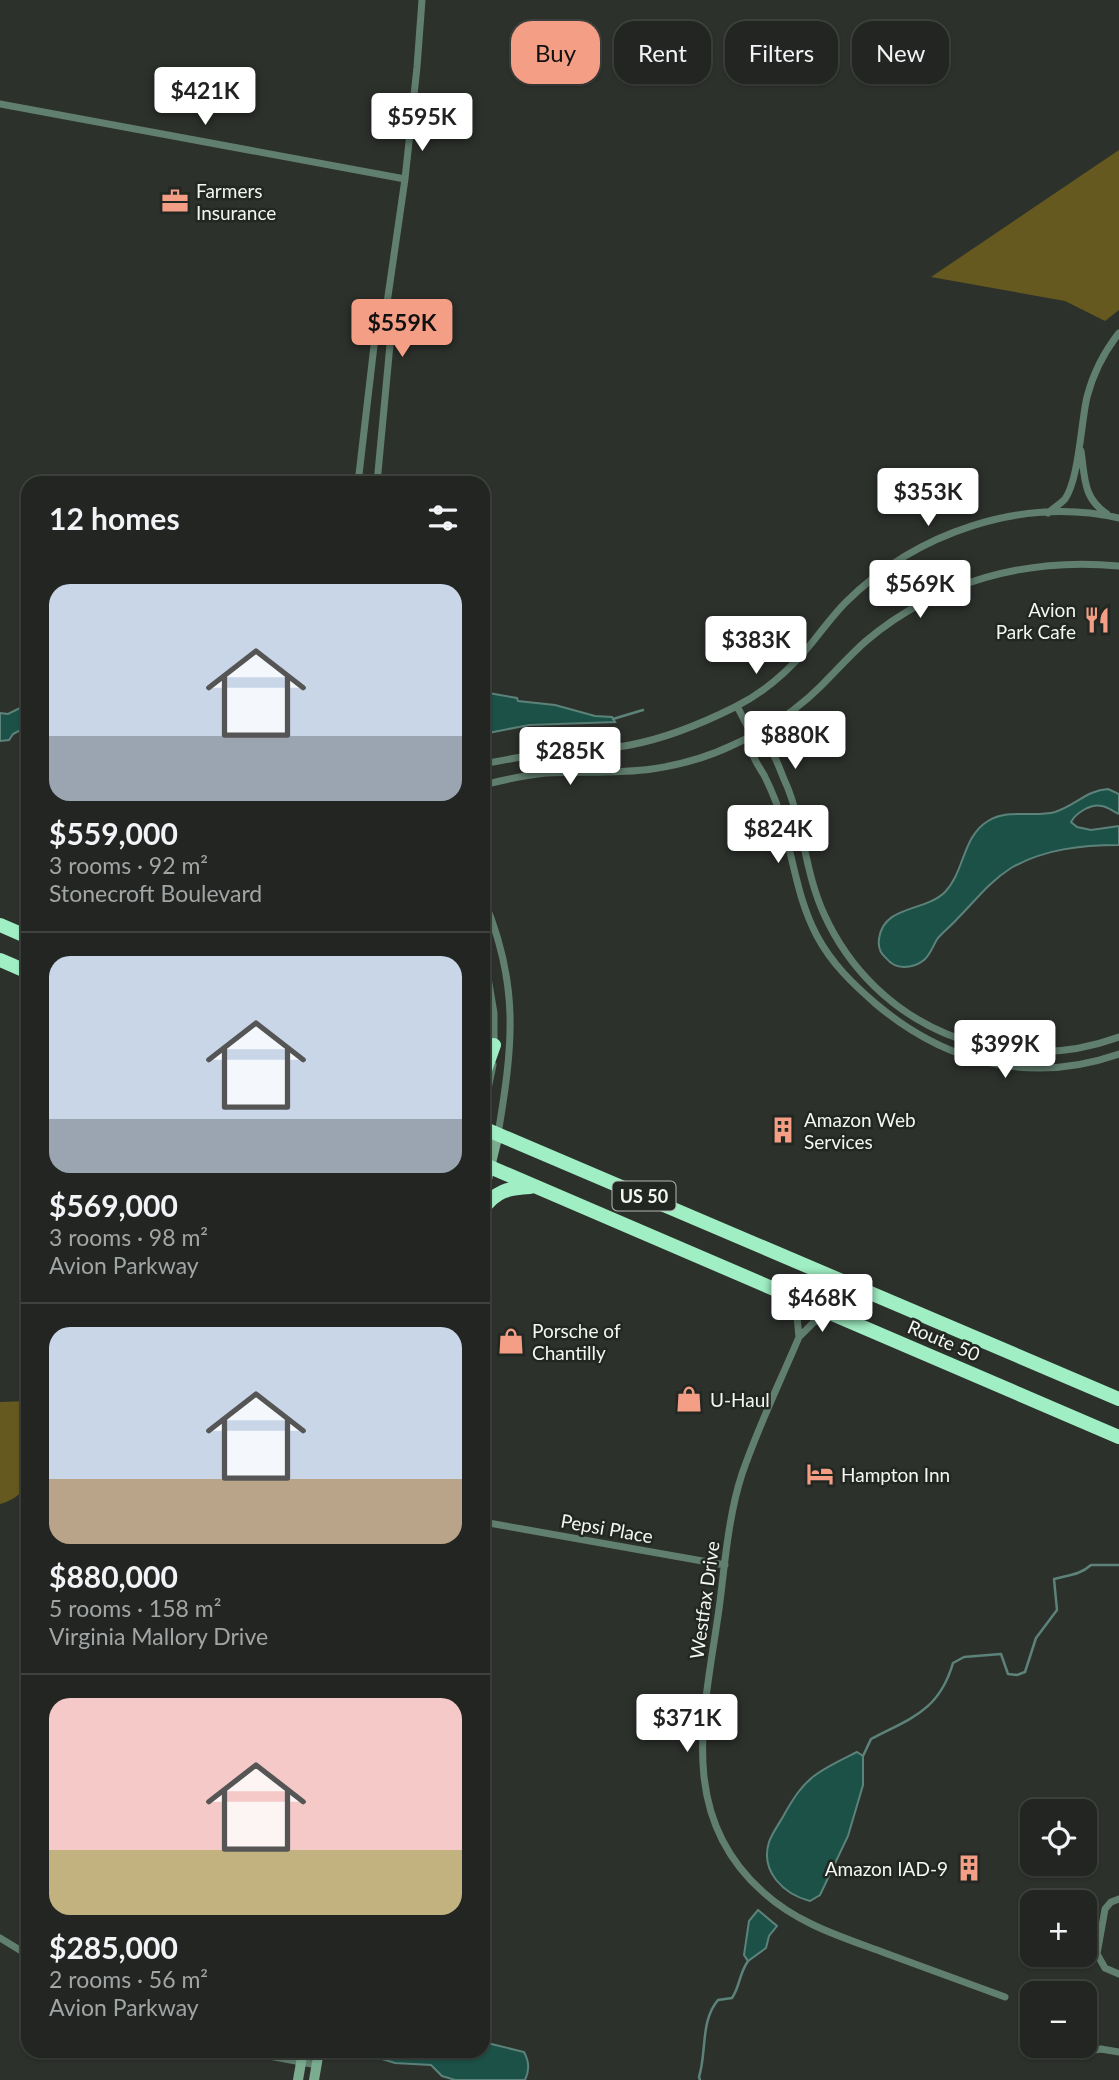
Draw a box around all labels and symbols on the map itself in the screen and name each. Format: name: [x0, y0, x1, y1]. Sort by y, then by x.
pin: $421K: [156, 68, 254, 127]
pin: $595K: [373, 94, 471, 153]
place label: Farmers Insurance: [196, 179, 276, 224]
office icon: Farmers Insurance: [160, 186, 190, 216]
pin: $559K: [353, 300, 451, 359]
pin: $353K: [879, 468, 977, 528]
pin: $569K: [871, 560, 969, 620]
place label: Avion Park Cafe: [996, 598, 1076, 643]
restaurant icon: Avion Park Cafe: [1082, 605, 1112, 635]
pin: $383K: [707, 616, 805, 676]
pin: $880K: [746, 712, 844, 771]
pin: $285K: [521, 728, 619, 787]
pin: $824K: [729, 806, 827, 865]
pin: $399K: [956, 1020, 1054, 1080]
place label: Amazon Web Services: [804, 1108, 916, 1153]
building icon: Amazon Web Services: [768, 1115, 798, 1145]
road number: US 50: [612, 1182, 676, 1210]
pin: $468K: [773, 1274, 871, 1334]
street label: Route 50: [904, 1314, 984, 1366]
place label: Porsche of Chantilly: [532, 1319, 621, 1364]
shop icon: Porsche of Chantilly: [496, 1326, 526, 1356]
shop icon: U-Haul: [674, 1384, 704, 1414]
place label: U-Haul: [710, 1388, 770, 1411]
hotel icon: Hampton Inn: [805, 1459, 835, 1489]
place label: Hampton Inn: [841, 1463, 950, 1486]
street label: Pepsi Place: [559, 1509, 655, 1547]
street label: Westfax Drive: [684, 1540, 724, 1660]
pin: $371K: [638, 1694, 736, 1754]
building icon: Amazon IAD-9: [954, 1853, 984, 1883]
place label: Amazon IAD-9: [825, 1857, 948, 1880]

